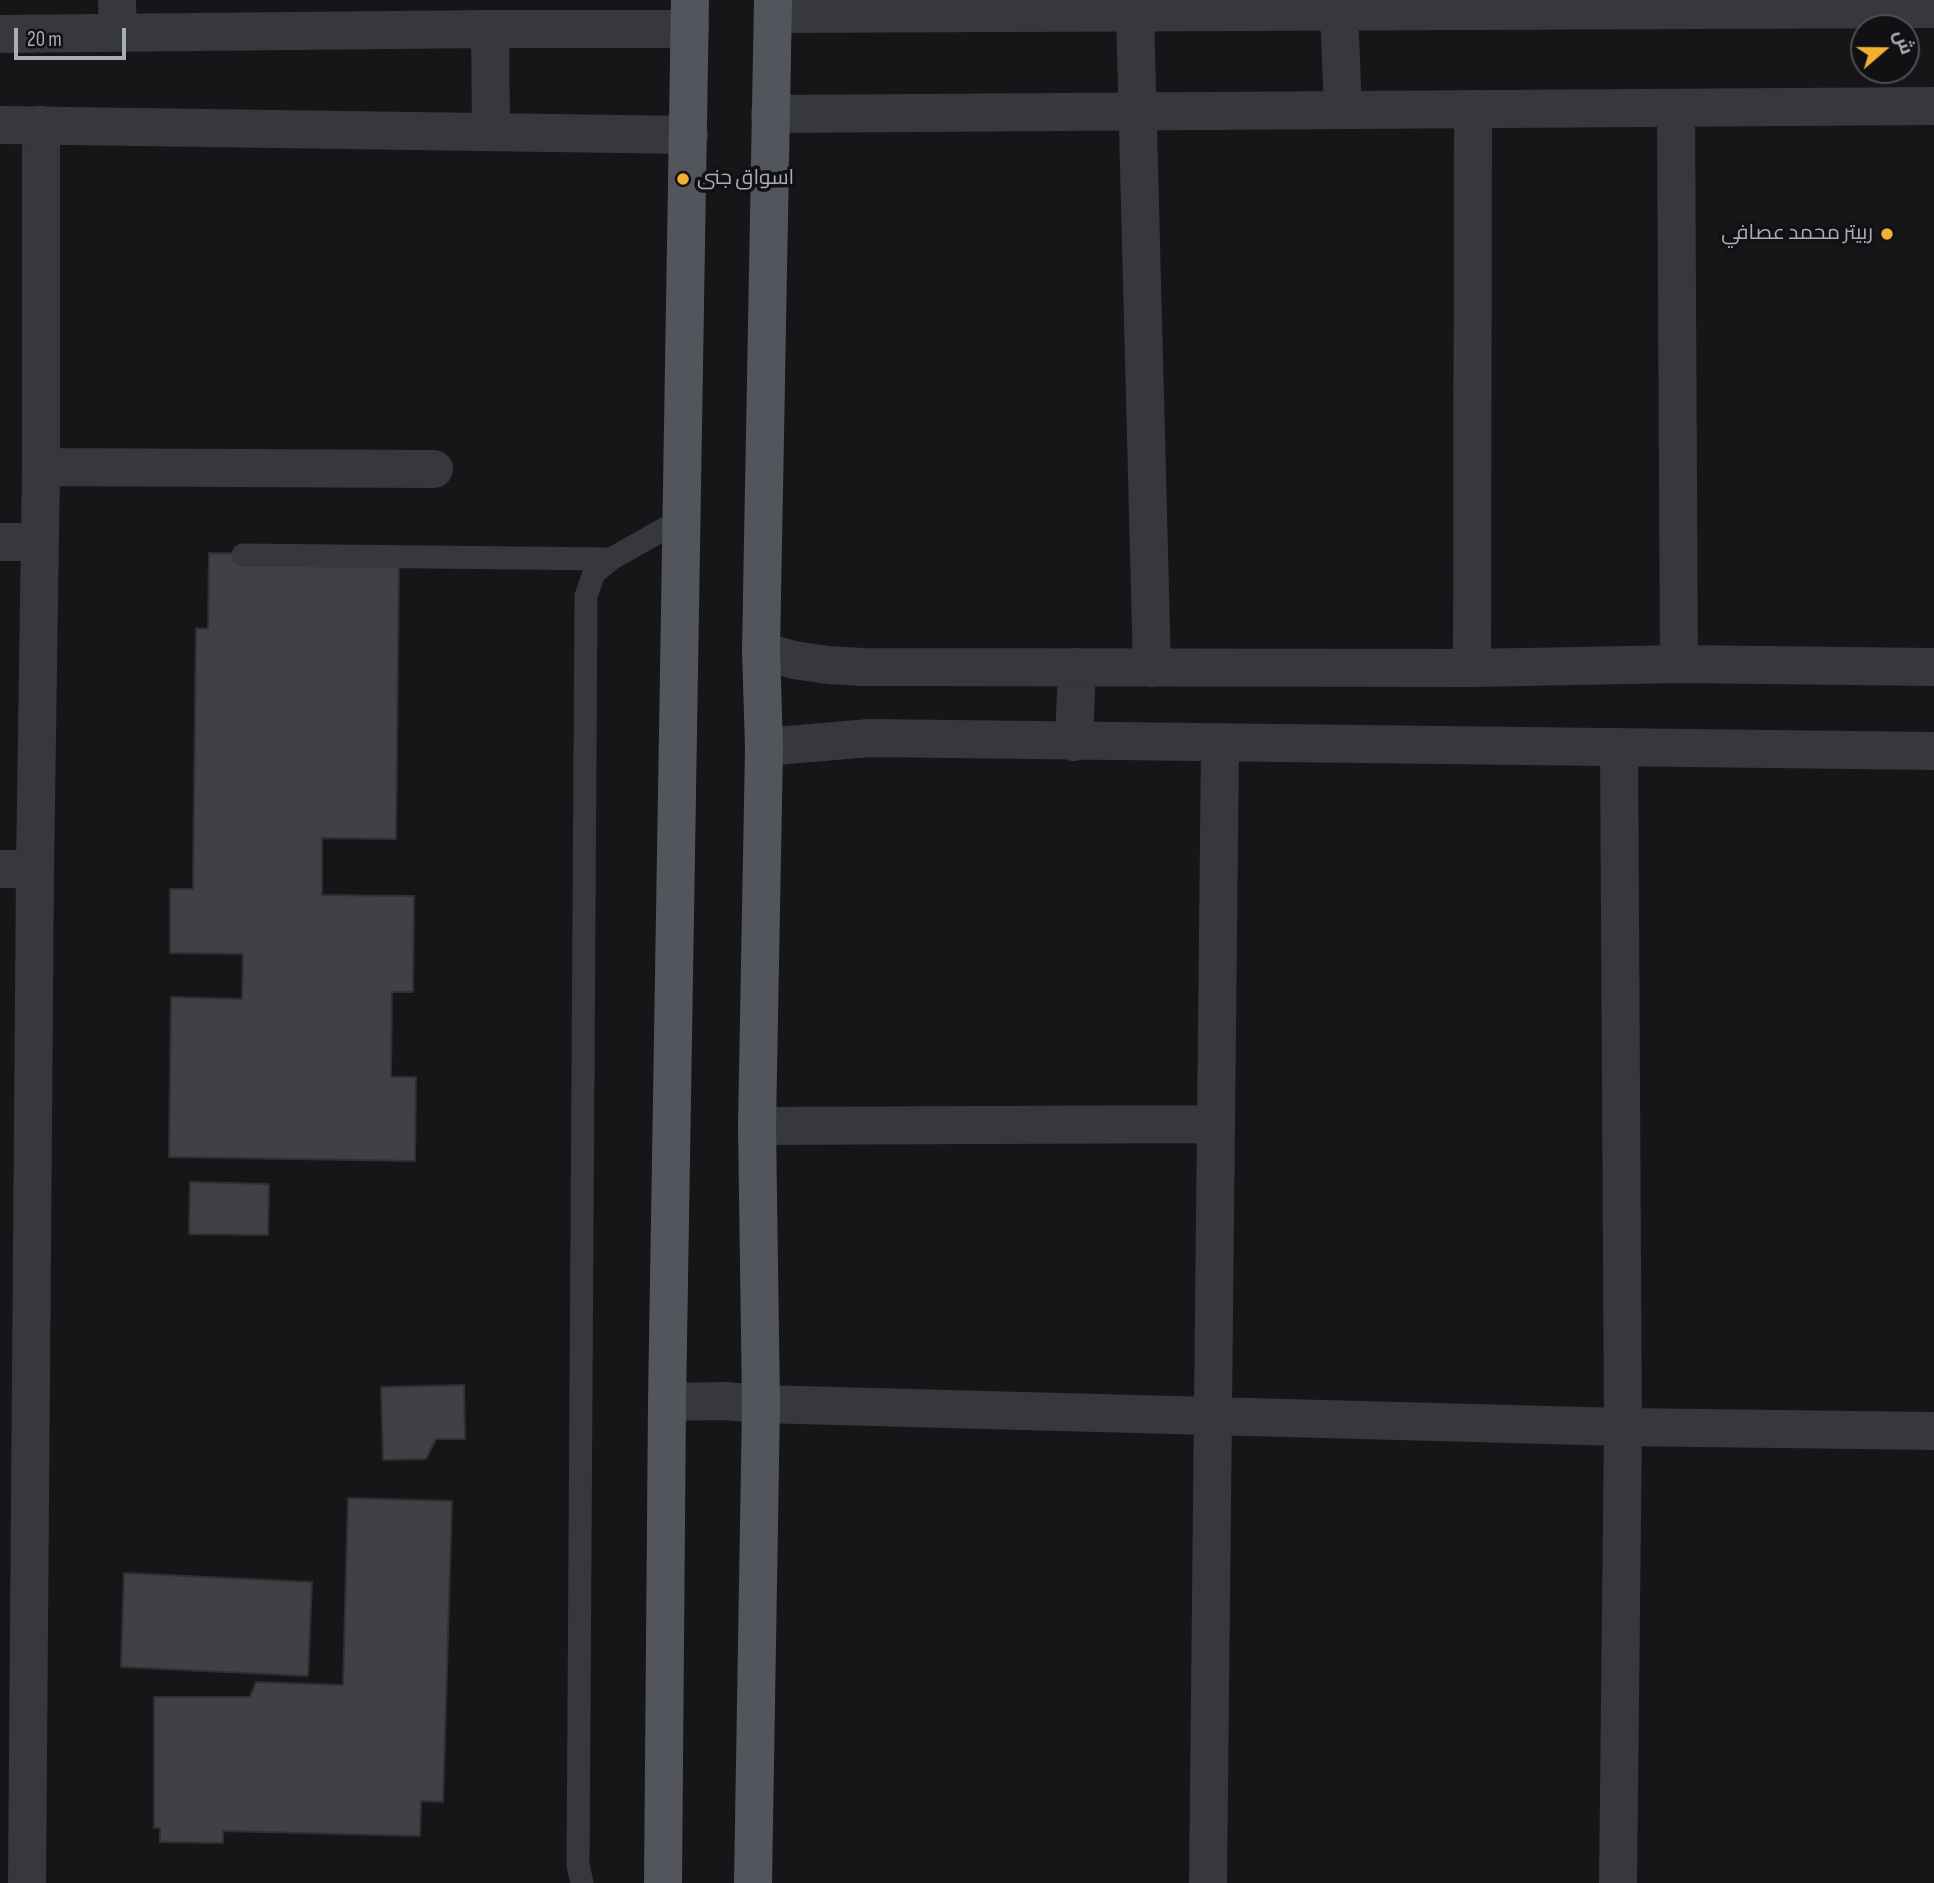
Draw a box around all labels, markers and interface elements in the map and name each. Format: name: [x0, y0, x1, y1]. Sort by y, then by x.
scale bar: [18, 14, 130, 58]
north arrow: [1850, 14, 1920, 84]
text: 20 m: [27, 27, 62, 52]
text: ش: [1888, 27, 1918, 58]
place label: اسواق جنى: [697, 166, 794, 192]
marker: اسواق جنى: [675, 171, 691, 187]
place label: ربيتر محمد عصافي: [1721, 221, 1873, 247]
marker: ربيتر محمد عصافي: [1879, 226, 1895, 242]

